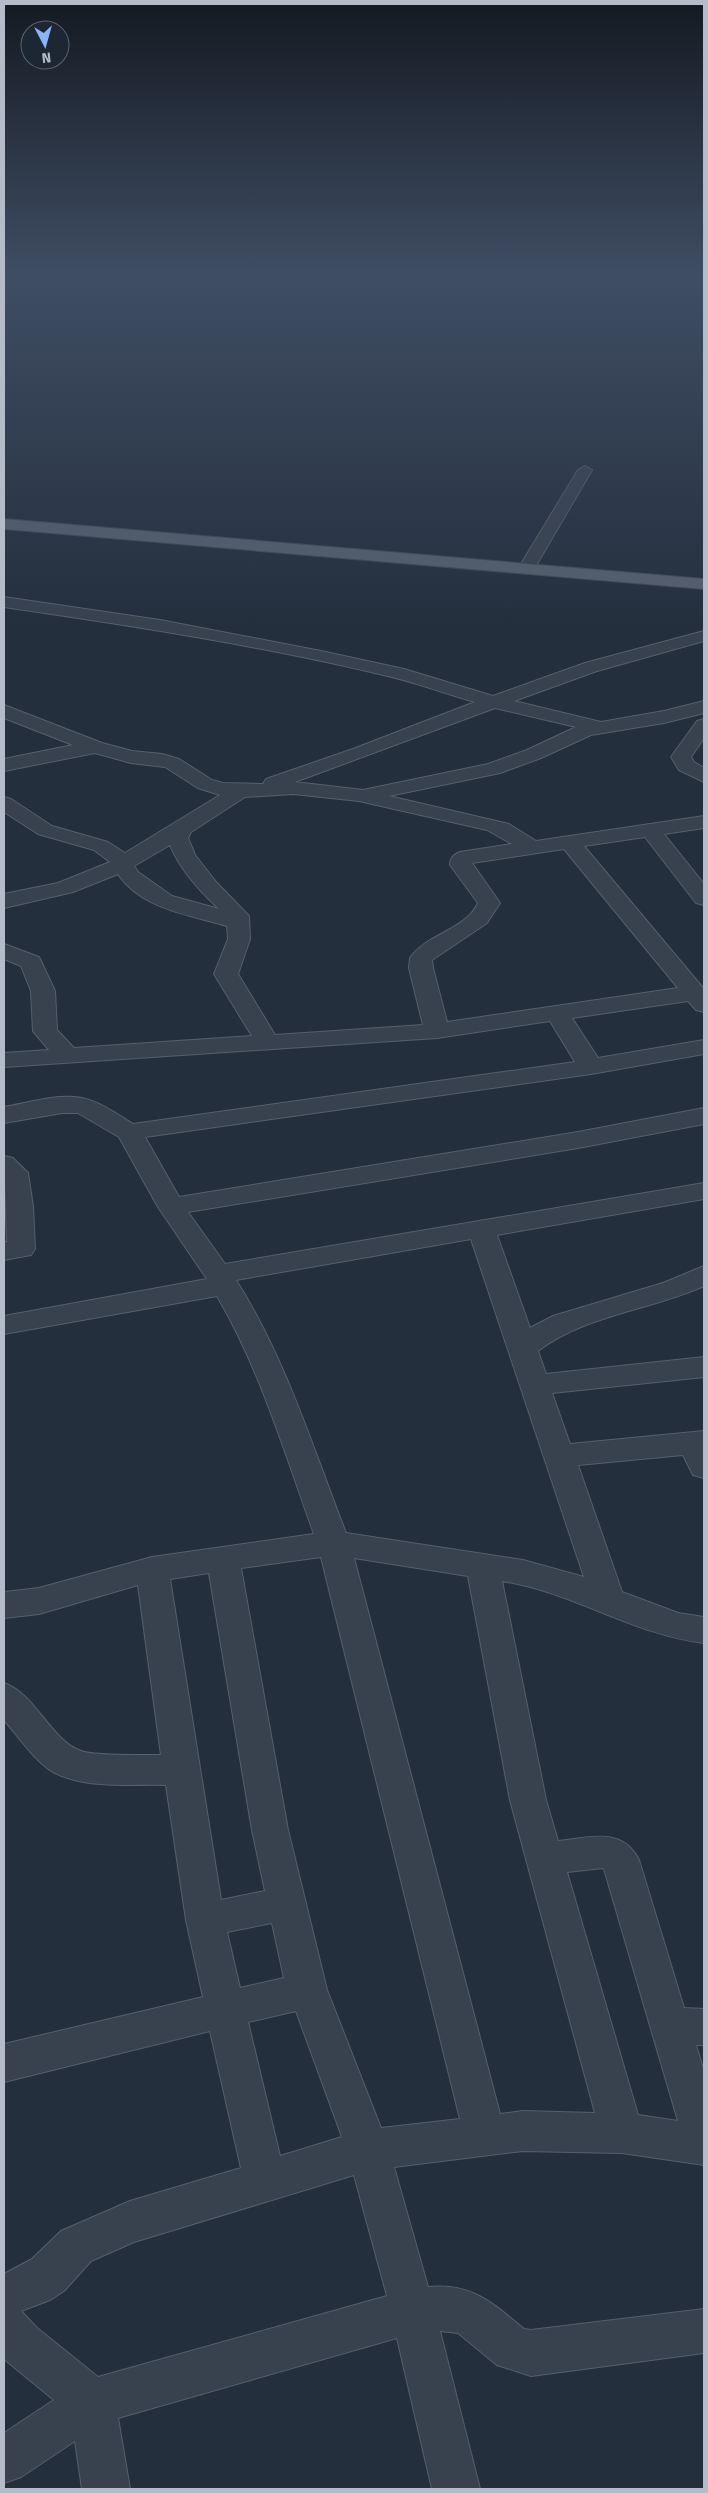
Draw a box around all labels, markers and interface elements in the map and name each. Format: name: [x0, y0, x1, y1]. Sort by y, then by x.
north arrow: [20, 20, 70, 70]
text: N: [41, 48, 52, 66]

